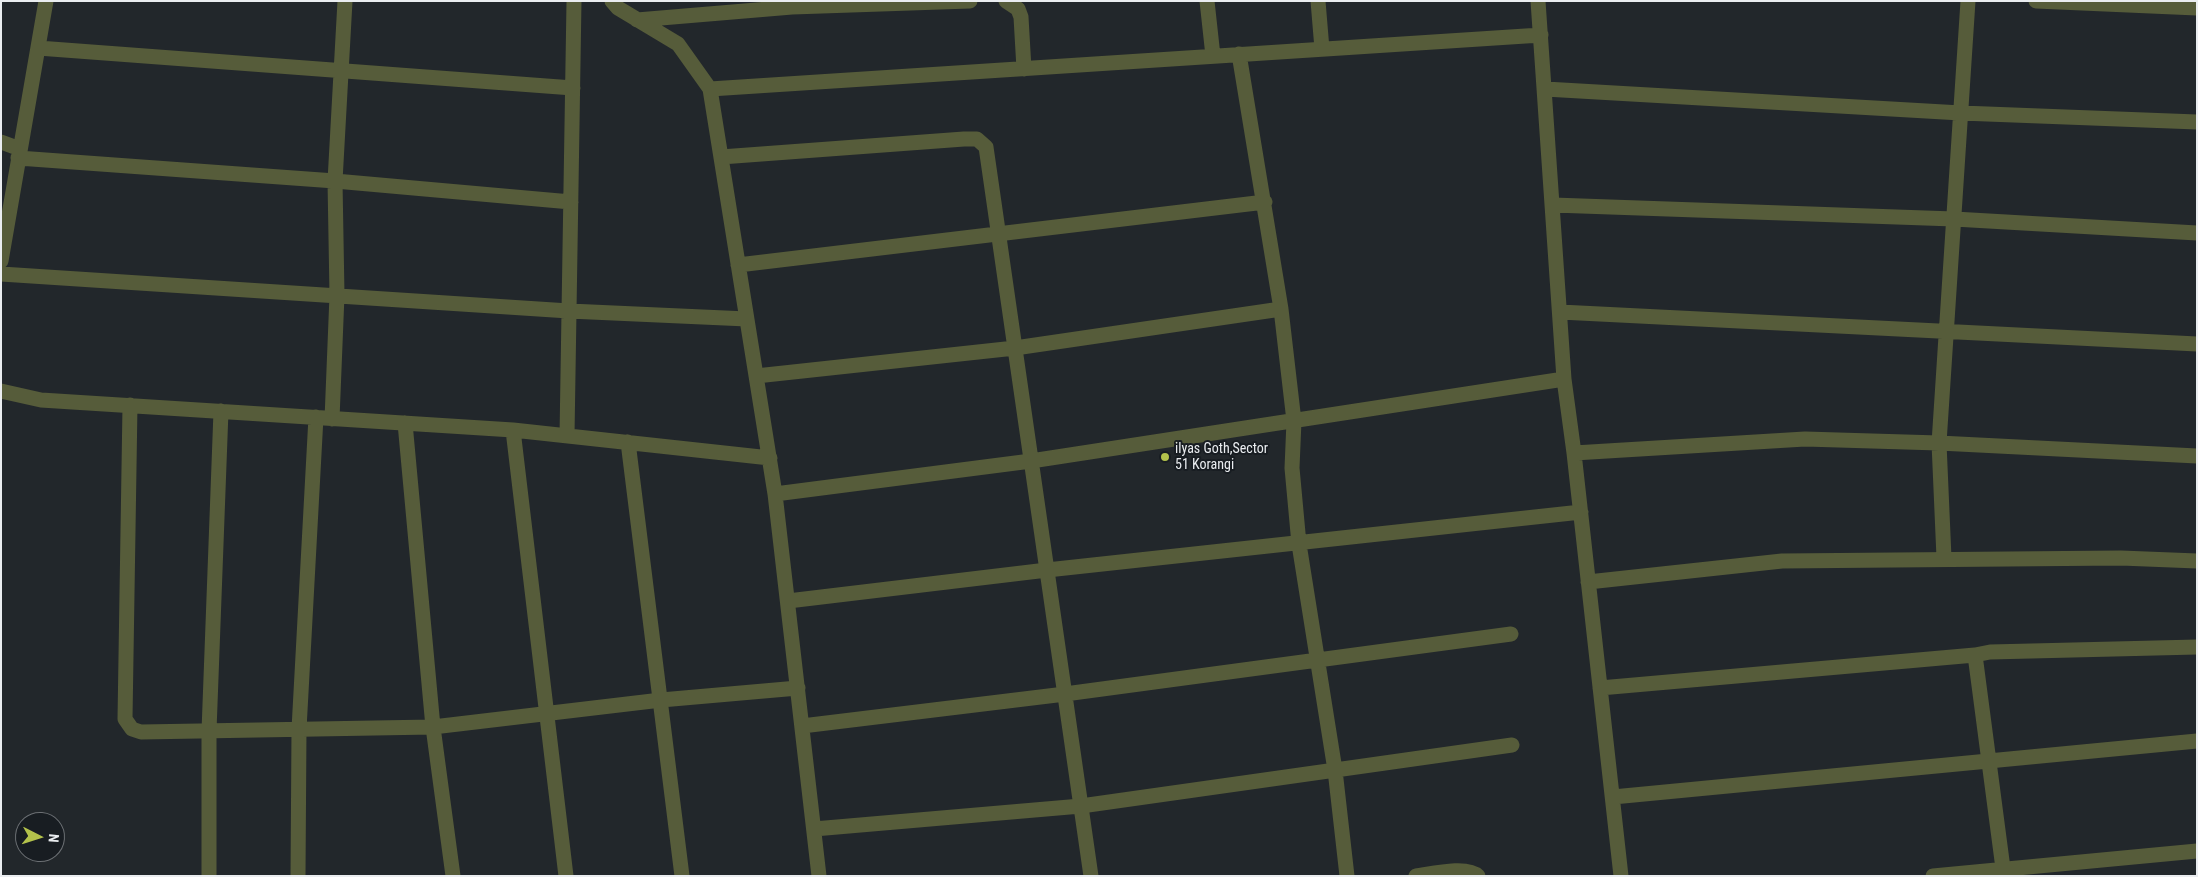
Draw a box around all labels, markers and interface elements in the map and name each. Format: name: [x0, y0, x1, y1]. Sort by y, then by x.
place label: ilyas Goth,Sector 51 Korangi: [1175, 441, 1268, 474]
marker: ilyas Goth,Sector 51 Korangi: [1159, 451, 1171, 463]
north arrow: [15, 812, 65, 862]
text: N: [46, 833, 62, 843]

